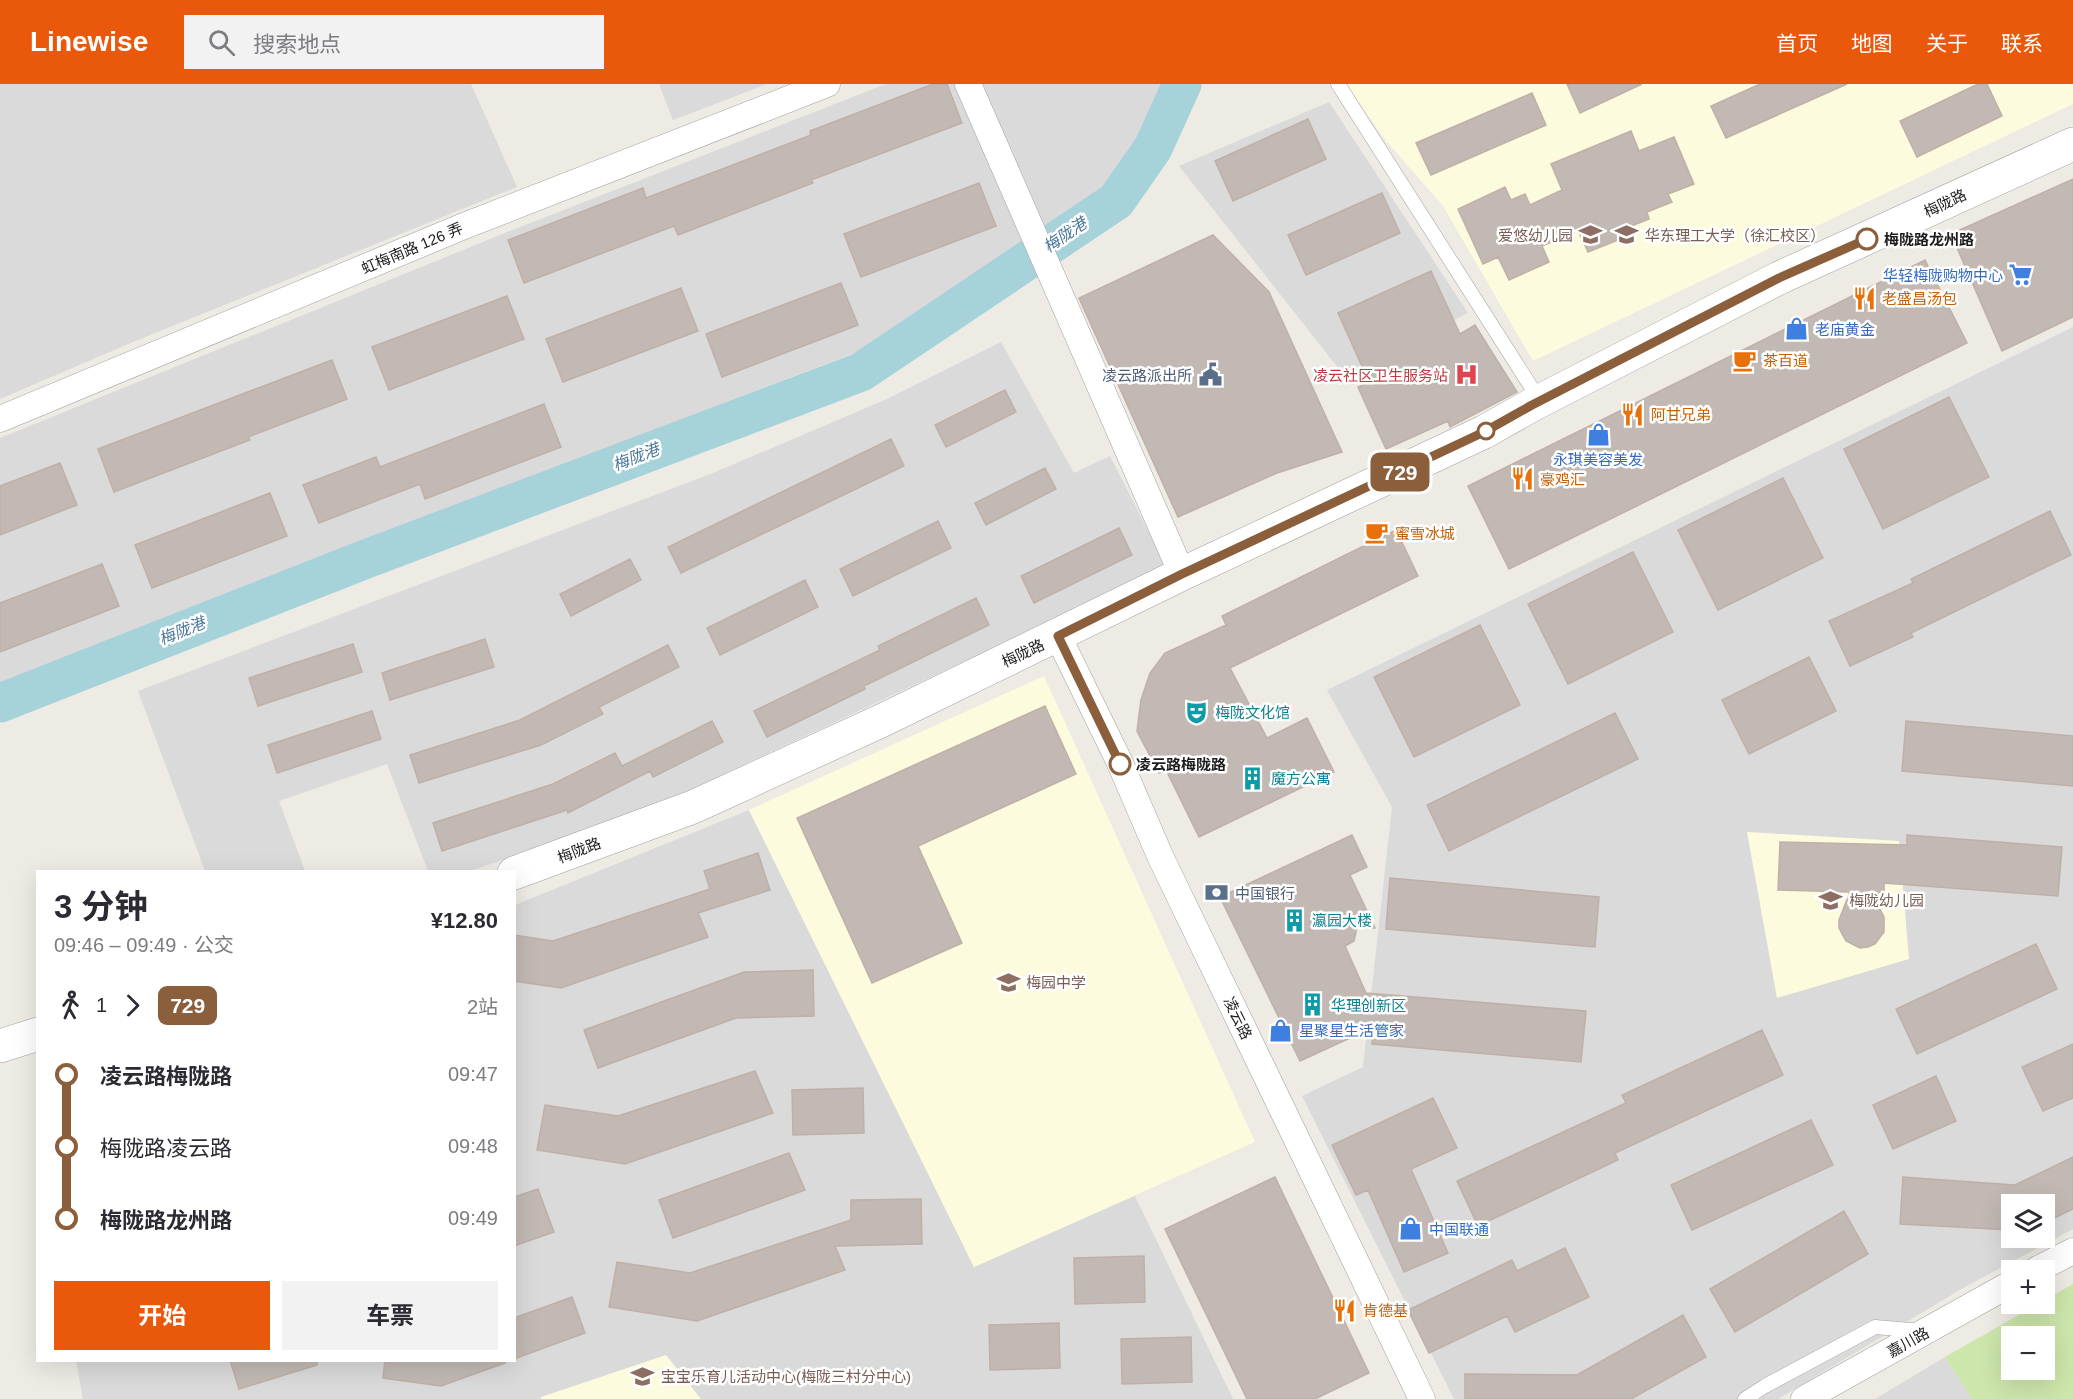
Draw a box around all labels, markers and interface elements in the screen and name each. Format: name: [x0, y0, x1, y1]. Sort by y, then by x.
search box: [184, 15, 604, 69]
text: Linewise: [30, 26, 148, 57]
icon: search: [205, 26, 238, 59]
text: 搜索地点: [253, 32, 341, 57]
text: 首页: [1776, 32, 1818, 55]
text: 地图: [1851, 32, 1893, 55]
text: 关于: [1926, 32, 1968, 55]
text: 联系: [2001, 32, 2043, 55]
street label: 梅陇路: [1921, 186, 1969, 220]
water label: 梅陇港: [1040, 213, 1091, 255]
street label: 虹梅南路 126 弄: [359, 219, 465, 277]
school or university icon: 爱悠幼儿园: [1578, 222, 1604, 248]
school or university icon: 华东理工大学（徐汇校区）: [1614, 222, 1640, 248]
place label: 爱悠幼儿园: [1498, 227, 1573, 244]
place label: 华东理工大学（徐汇校区）: [1645, 227, 1825, 244]
marker: 梅陇路龙州路: [1856, 228, 1878, 250]
place label: 梅陇路龙州路: [1884, 231, 1974, 248]
supermarket icon: 华轻梅陇购物中心: [2008, 262, 2034, 288]
place label: 华轻梅陇购物中心: [1883, 267, 2003, 284]
restaurant icon: 老盛昌汤包: [1851, 285, 1877, 311]
place label: 老盛昌汤包: [1882, 290, 1957, 307]
shop icon: 老庙黄金: [1784, 316, 1810, 342]
place label: 老庙黄金: [1815, 321, 1875, 338]
cafe icon: 茶百道: [1732, 347, 1758, 373]
place label: 茶百道: [1763, 352, 1808, 369]
public building icon: 凌云路派出所: [1197, 362, 1223, 388]
hospital icon: 凌云社区卫生服务站: [1453, 362, 1479, 388]
place label: 凌云路派出所: [1102, 367, 1192, 384]
place label: 凌云社区卫生服务站: [1313, 367, 1448, 384]
restaurant icon: 阿甘兄弟: [1620, 401, 1646, 427]
place label: 阿甘兄弟: [1651, 406, 1711, 423]
unlabelled marker: [1477, 422, 1495, 440]
shop icon: 永琪美容美发: [1585, 422, 1611, 448]
water label: 梅陇港: [611, 440, 663, 474]
place label: 永琪美容美发: [1553, 451, 1643, 468]
line badge: 729: [1366, 452, 1434, 492]
text: 729: [1382, 461, 1418, 484]
restaurant icon: 豪鸡汇: [1509, 466, 1535, 492]
place label: 豪鸡汇: [1540, 471, 1585, 488]
cafe icon: 蜜雪冰城: [1364, 520, 1390, 546]
place label: 蜜雪冰城: [1395, 525, 1455, 542]
water label: 梅陇港: [157, 613, 209, 648]
street label: 梅陇路: [999, 636, 1047, 670]
theatre icon: 梅陇文化馆: [1184, 699, 1210, 725]
place label: 梅陇文化馆: [1215, 704, 1290, 721]
marker: 凌云路梅陇路: [1109, 753, 1131, 775]
place label: 凌云路梅陇路: [1136, 756, 1226, 773]
building icon: 魔方公寓: [1240, 765, 1266, 791]
place label: 魔方公寓: [1271, 770, 1331, 787]
street label: 梅陇路: [555, 834, 603, 866]
bank icon: 中国银行: [1204, 880, 1230, 906]
place label: 中国银行: [1235, 885, 1295, 902]
school or university icon: 梅陇幼儿园: [1818, 887, 1844, 913]
text: 3 分钟: [54, 888, 148, 925]
place label: 梅陇幼儿园: [1849, 892, 1924, 909]
building icon: 瀛园大楼: [1281, 907, 1307, 933]
text: ¥12.80: [431, 908, 498, 933]
place label: 瀛园大楼: [1312, 912, 1372, 929]
text: 09:46 – 09:49 · 公交: [54, 934, 234, 956]
school or university icon: 梅园中学: [995, 969, 1021, 995]
place label: 梅园中学: [1026, 974, 1086, 991]
icon: walk: [54, 989, 87, 1022]
icon: forward: [116, 989, 149, 1022]
building icon: 华理创新区: [1300, 992, 1326, 1018]
text: 1: [96, 994, 107, 1016]
text: 729: [170, 994, 205, 1017]
street label: 凌云路: [1220, 994, 1256, 1042]
text: 2站: [467, 996, 498, 1018]
place label: 华理创新区: [1331, 997, 1406, 1014]
shop icon: 星聚星生活管家: [1268, 1017, 1294, 1043]
place label: 星聚星生活管家: [1299, 1022, 1404, 1039]
text: 09:47: [448, 1063, 498, 1085]
text: 凌云路梅陇路: [100, 1064, 232, 1089]
text: 09:48: [448, 1135, 498, 1157]
text: 梅陇路凌云路: [100, 1136, 232, 1161]
map controls: [2001, 1194, 2055, 1380]
button: layers: [2001, 1194, 2055, 1248]
text: 09:49: [448, 1207, 498, 1229]
text: 梅陇路龙州路: [100, 1208, 232, 1233]
shop icon: 中国联通: [1398, 1216, 1424, 1242]
place label: 中国联通: [1429, 1221, 1489, 1238]
button: +: [2001, 1260, 2055, 1314]
button: 开始: [54, 1281, 270, 1350]
button: 车票: [282, 1281, 498, 1350]
restaurant icon: 肯德基: [1332, 1297, 1358, 1323]
place label: 肯德基: [1363, 1302, 1408, 1319]
street label: 嘉川路: [1884, 1324, 1932, 1360]
button: −: [2001, 1326, 2055, 1380]
school or university icon: 宝宝乐育儿活动中心(梅陇三村分中心): [630, 1363, 656, 1389]
place label: 宝宝乐育儿活动中心(梅陇三村分中心): [661, 1368, 911, 1385]

